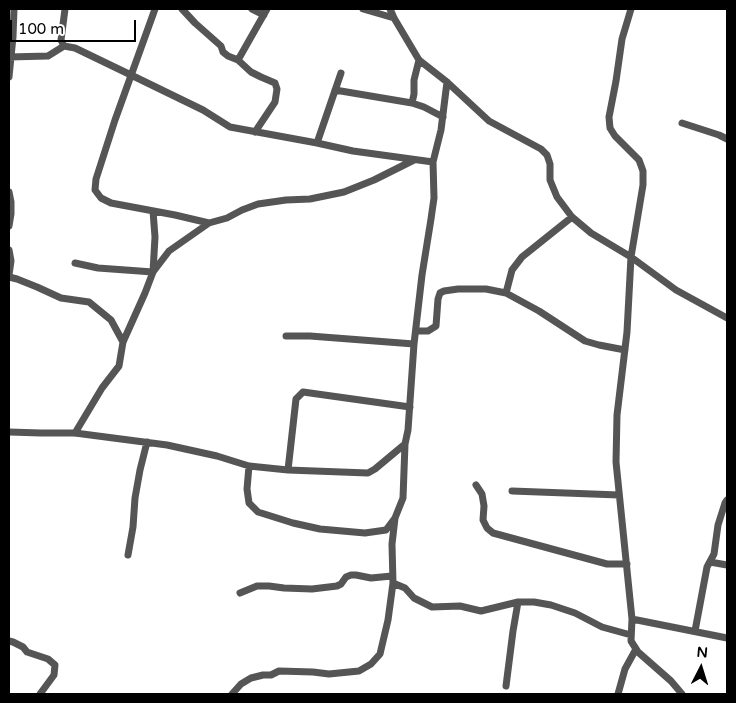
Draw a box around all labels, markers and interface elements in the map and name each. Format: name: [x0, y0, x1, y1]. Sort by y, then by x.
scale bar: [12, 10, 139, 42]
text: 100 m: [18, 20, 64, 38]
north arrow: [676, 643, 726, 693]
text: N: [696, 644, 709, 662]

